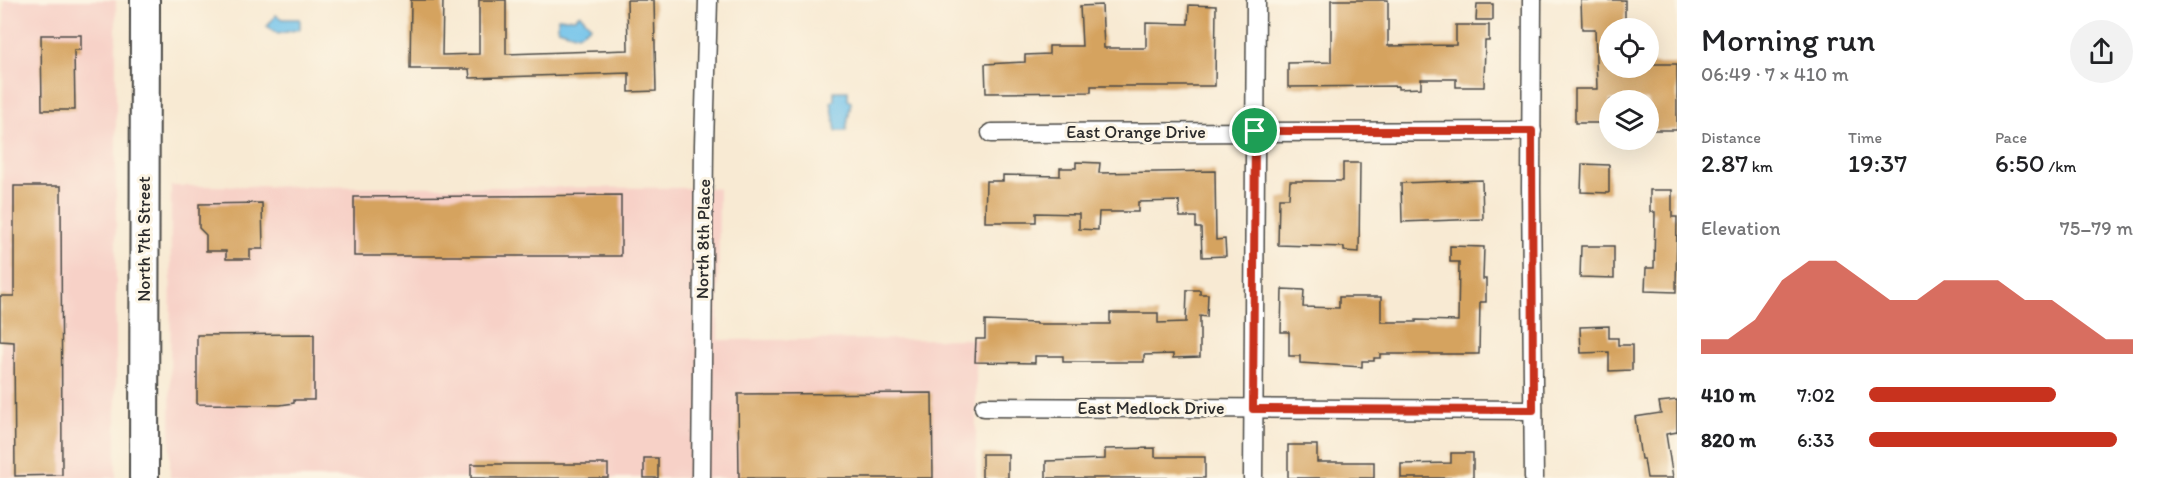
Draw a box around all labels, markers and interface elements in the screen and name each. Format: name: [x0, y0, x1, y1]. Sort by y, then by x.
map controls: [1599, 18, 1659, 150]
button: locate: [1599, 18, 1659, 78]
text: Morning run: [1701, 20, 1876, 59]
button: share: [2070, 20, 2133, 83]
text: 06:49 · 7 × 410 m: [1701, 62, 1849, 86]
button: layers: [1599, 90, 1659, 150]
pin: [1229, 105, 1280, 156]
icon: arrive: [1238, 114, 1271, 147]
street label: East Orange Drive: [1066, 121, 1206, 143]
text: Distance: [1701, 128, 1761, 147]
text: Time: [1848, 128, 1882, 147]
text: Pace: [1995, 128, 2027, 147]
text: 2.87: [1701, 147, 1748, 179]
text: 19:37: [1848, 147, 1907, 179]
text: 6:50: [1995, 147, 2045, 179]
text: km: [1748, 157, 1773, 176]
text: /km: [2045, 157, 2076, 176]
street label: North 7th Street: [133, 176, 155, 302]
street label: North 8th Place: [691, 179, 715, 299]
text: Elevation: [1701, 216, 1780, 240]
text: 75–79 m: [2060, 216, 2133, 240]
text: 410 m: [1701, 383, 1756, 407]
text: 7:02: [1797, 383, 1835, 407]
street label: East Medlock Drive: [1078, 397, 1224, 419]
text: 820 m: [1701, 428, 1756, 452]
text: 6:33: [1797, 428, 1834, 452]

